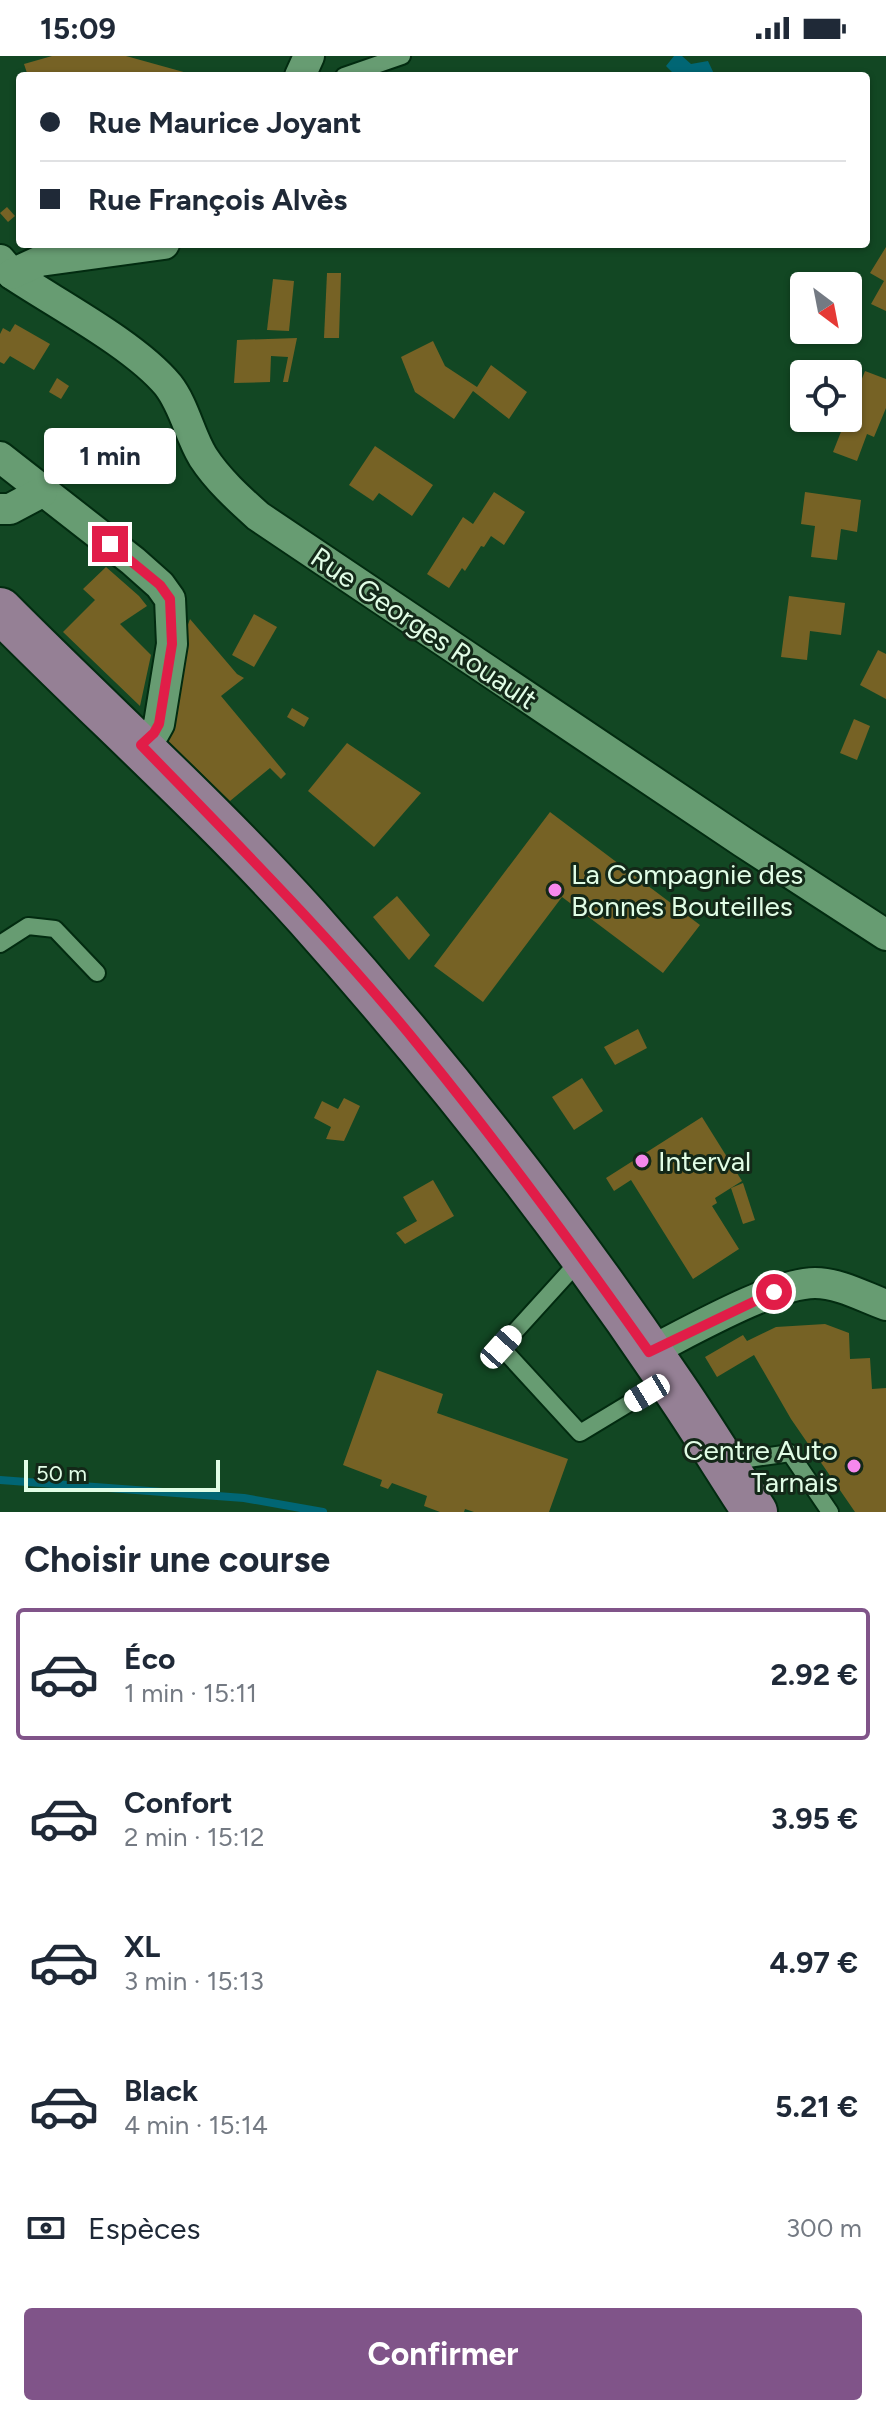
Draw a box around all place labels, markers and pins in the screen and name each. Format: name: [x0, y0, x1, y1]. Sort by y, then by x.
place label: La Compagnie des Bonnes Bouteilles: [571, 857, 803, 923]
marker: La Compagnie des Bonnes Bouteilles: [546, 881, 564, 899]
place label: Interval: [658, 1144, 751, 1178]
marker: Interval: [633, 1152, 651, 1170]
place label: Centre Auto Tarnais: [683, 1433, 838, 1499]
marker: Centre Auto Tarnais: [845, 1457, 863, 1475]

